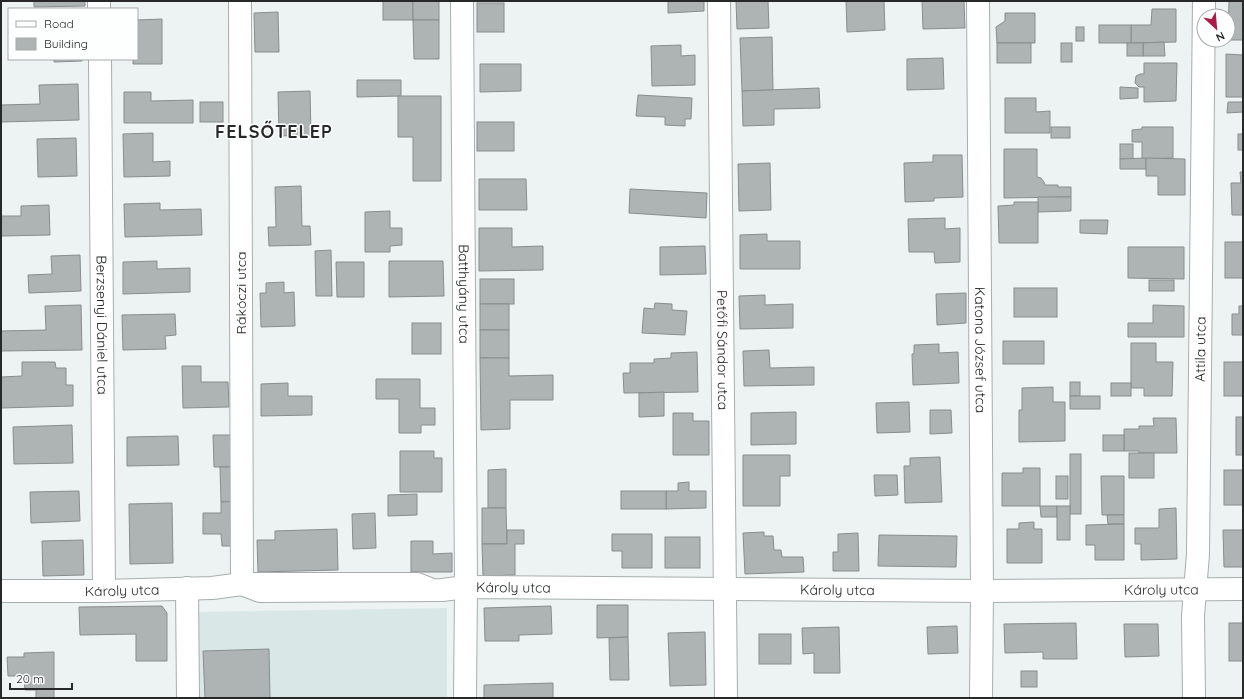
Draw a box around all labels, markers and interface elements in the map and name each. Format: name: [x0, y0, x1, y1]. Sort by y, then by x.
legend: [8, 8, 138, 60]
north arrow: [1196, 8, 1236, 48]
text: Road: [44, 16, 74, 31]
text: N: [1214, 29, 1227, 45]
text: Building: [44, 36, 88, 51]
district label: FELSŐTELEP: [215, 120, 333, 143]
street label: Batthyány utca: [455, 244, 473, 344]
street label: Rákóczi utca: [232, 251, 250, 335]
street label: Berzsenyi Dániel utca: [92, 255, 112, 395]
street label: Katona József utca: [971, 287, 990, 413]
street label: Petőfi Sándor utca: [713, 290, 732, 410]
street label: Attila utca: [1191, 316, 1210, 382]
street label: Károly utca: [476, 578, 551, 597]
street label: Károly utca: [85, 580, 160, 600]
street label: Károly utca: [1124, 580, 1199, 599]
street label: Károly utca: [800, 581, 875, 599]
scale bar: [10, 665, 72, 691]
text: 20 m: [16, 671, 44, 686]

